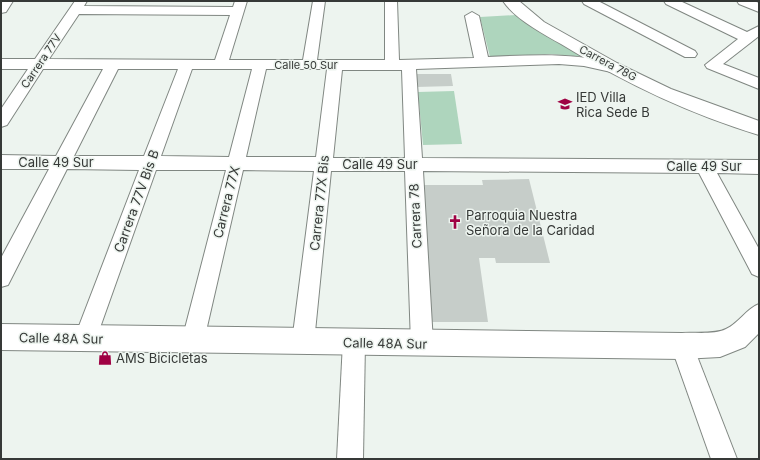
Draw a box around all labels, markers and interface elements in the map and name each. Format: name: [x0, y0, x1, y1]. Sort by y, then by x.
street label: Carrera 77V: [18, 31, 65, 91]
street label: Carrera 78G: [577, 42, 639, 84]
street label: Calle 50 Sur: [274, 58, 338, 72]
place label: IED Villa Rica Sede B: [576, 89, 650, 120]
school or university icon: IED Villa Rica Sede B: [557, 96, 573, 112]
street label: Carrera 77V Bis B: [110, 147, 162, 255]
street label: Calle 49 Sur: [18, 154, 94, 170]
street label: Carrera 77X Bis: [306, 154, 332, 252]
street label: Calle 49 Sur: [342, 156, 418, 172]
street label: Calle 49 Sur: [666, 158, 742, 174]
street label: Carrera 77X: [209, 164, 243, 240]
street label: Carrera 78: [405, 183, 425, 249]
place label: Parroquia Nuestra Señora de la Caridad: [466, 207, 595, 238]
church icon: Parroquia Nuestra Señora de la Caridad: [447, 214, 463, 230]
street label: Calle 48A Sur: [19, 329, 103, 347]
street label: Calle 48A Sur: [343, 334, 427, 352]
shop icon: AMS Bicicletas: [97, 350, 113, 366]
place label: AMS Bicicletas: [116, 350, 208, 366]

